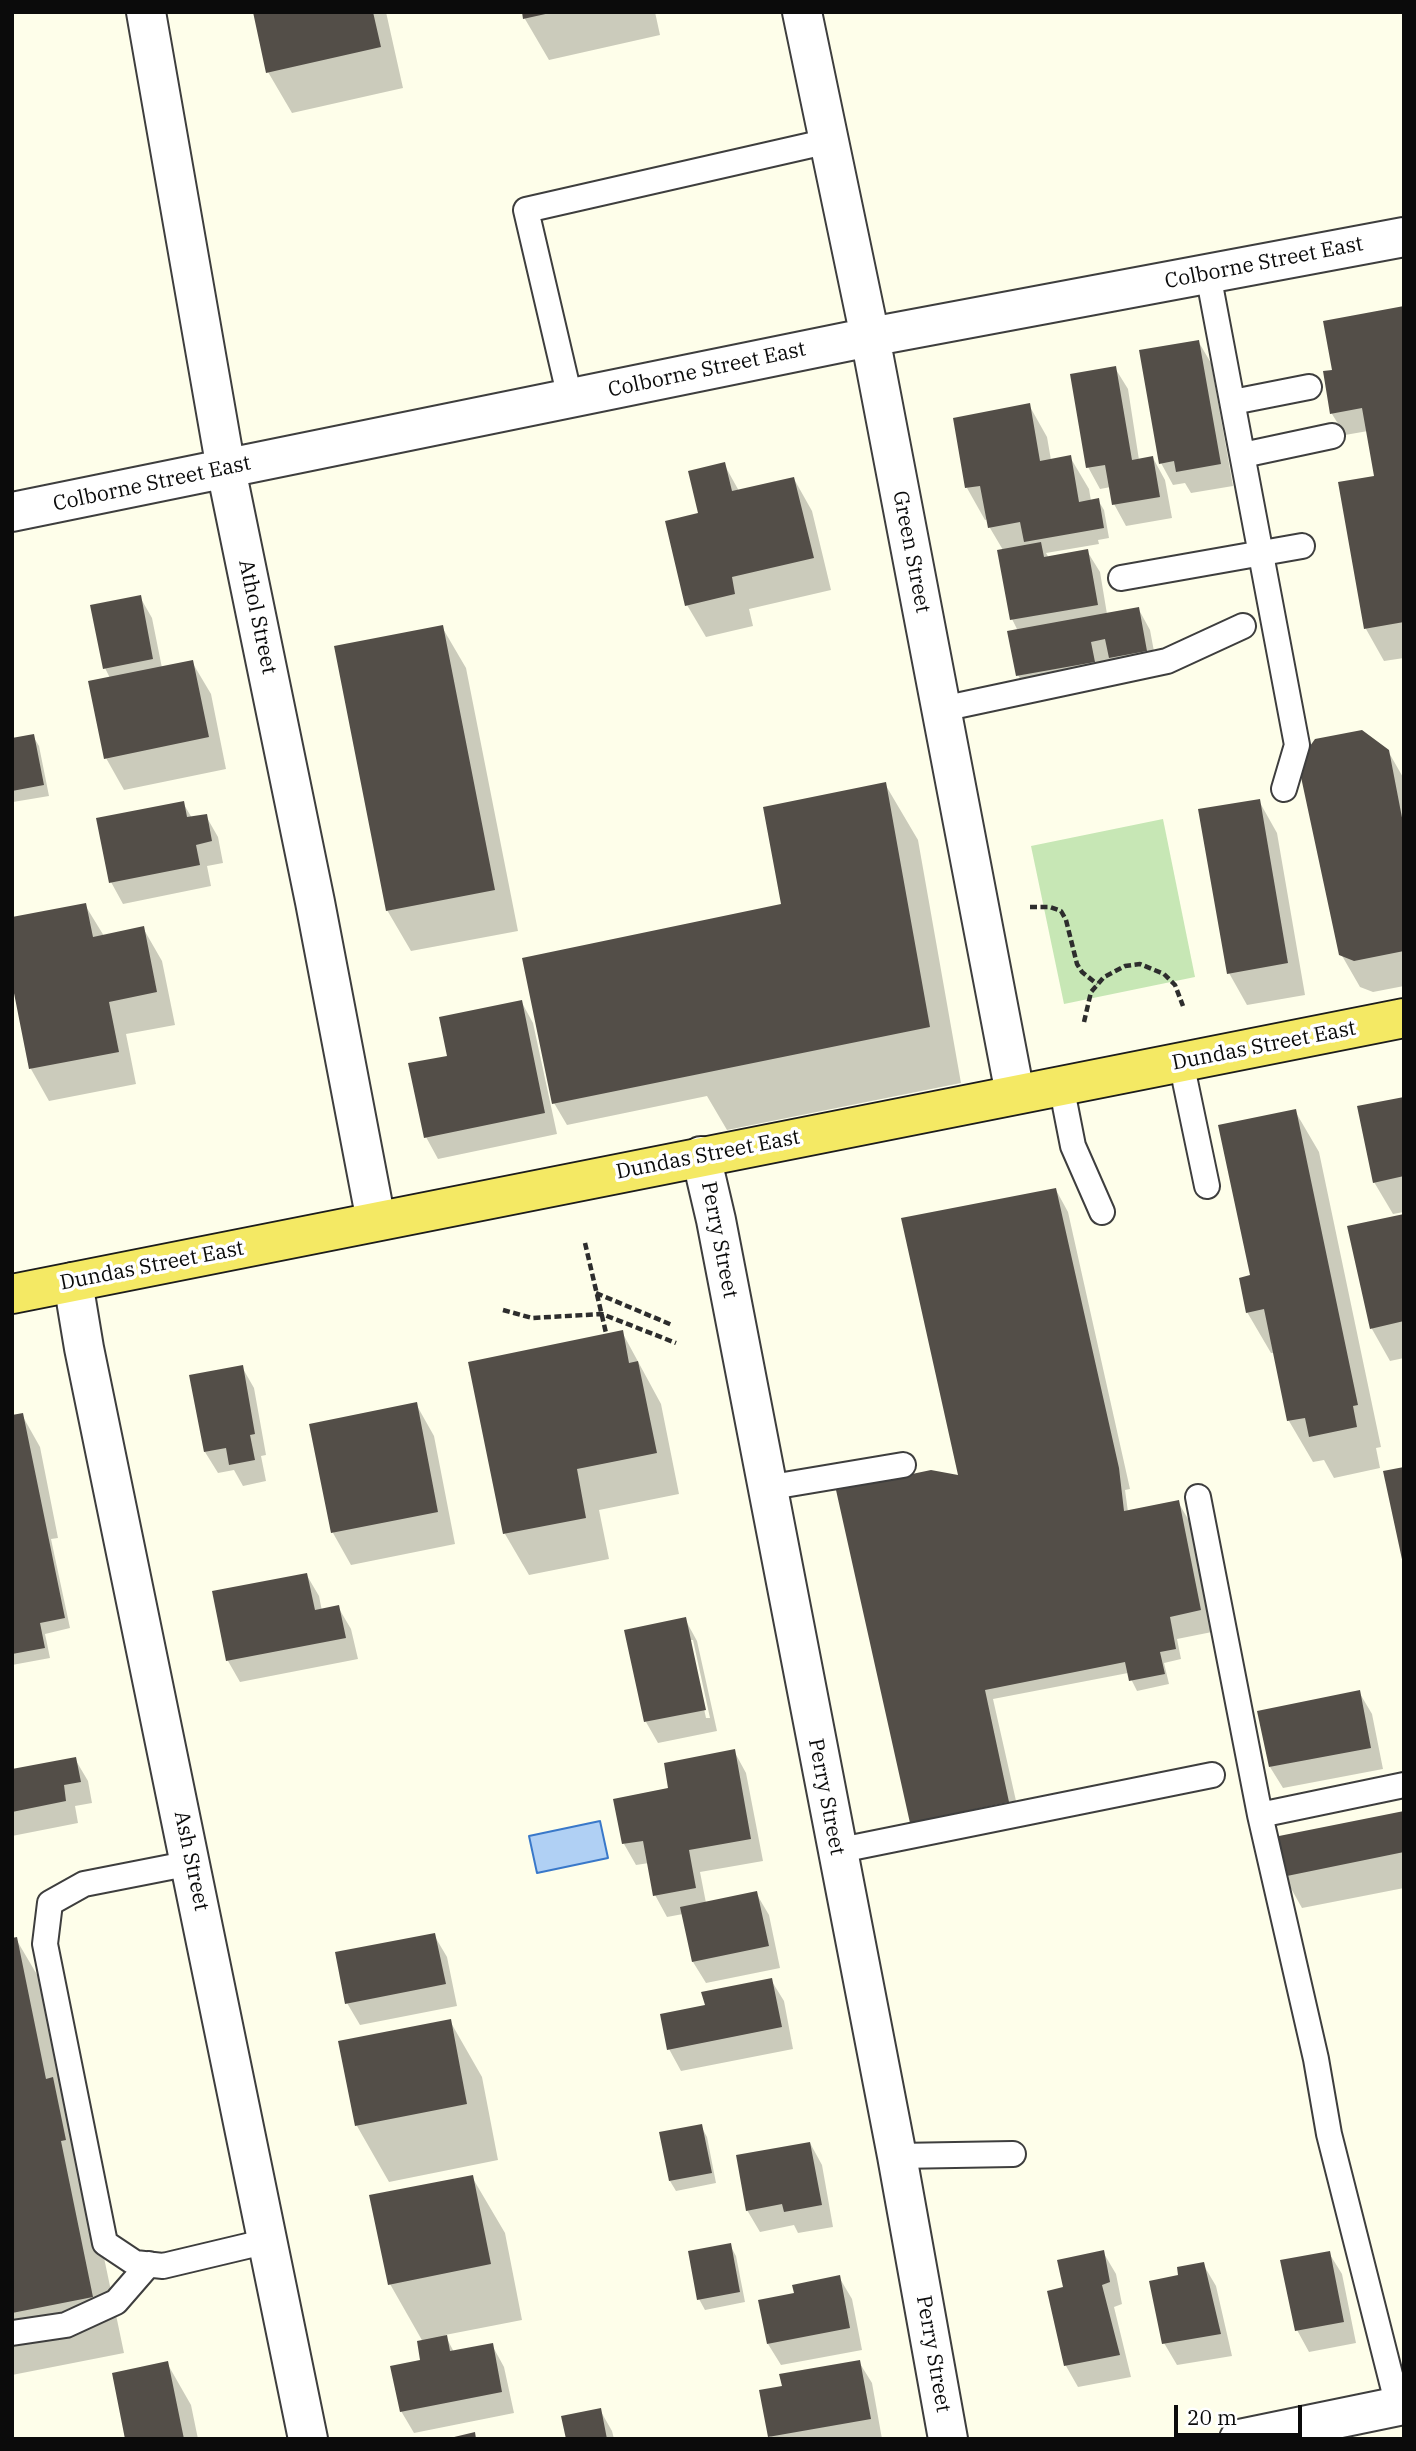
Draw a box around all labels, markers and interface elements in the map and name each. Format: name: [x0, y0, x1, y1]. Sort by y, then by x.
street label: Colborne Street East: [1163, 231, 1365, 295]
street label: Colborne Street East: [606, 337, 808, 403]
street label: Colborne Street East: [51, 451, 253, 517]
street label: Green Street: [887, 489, 935, 615]
street label: Athol Street: [233, 557, 281, 677]
street label: Dundas Street East: [1170, 1016, 1358, 1076]
street label: Dundas Street East: [614, 1125, 802, 1185]
street label: Perry Street: [695, 1180, 743, 1300]
street label: Dundas Street East: [58, 1236, 246, 1296]
street label: Perry Street: [802, 1737, 850, 1857]
street label: Ash Street: [168, 1809, 214, 1913]
street label: Perry Street: [910, 2294, 956, 2414]
scale bar: [1178, 2392, 1306, 2436]
text: 20 m: [1187, 2403, 1237, 2431]

